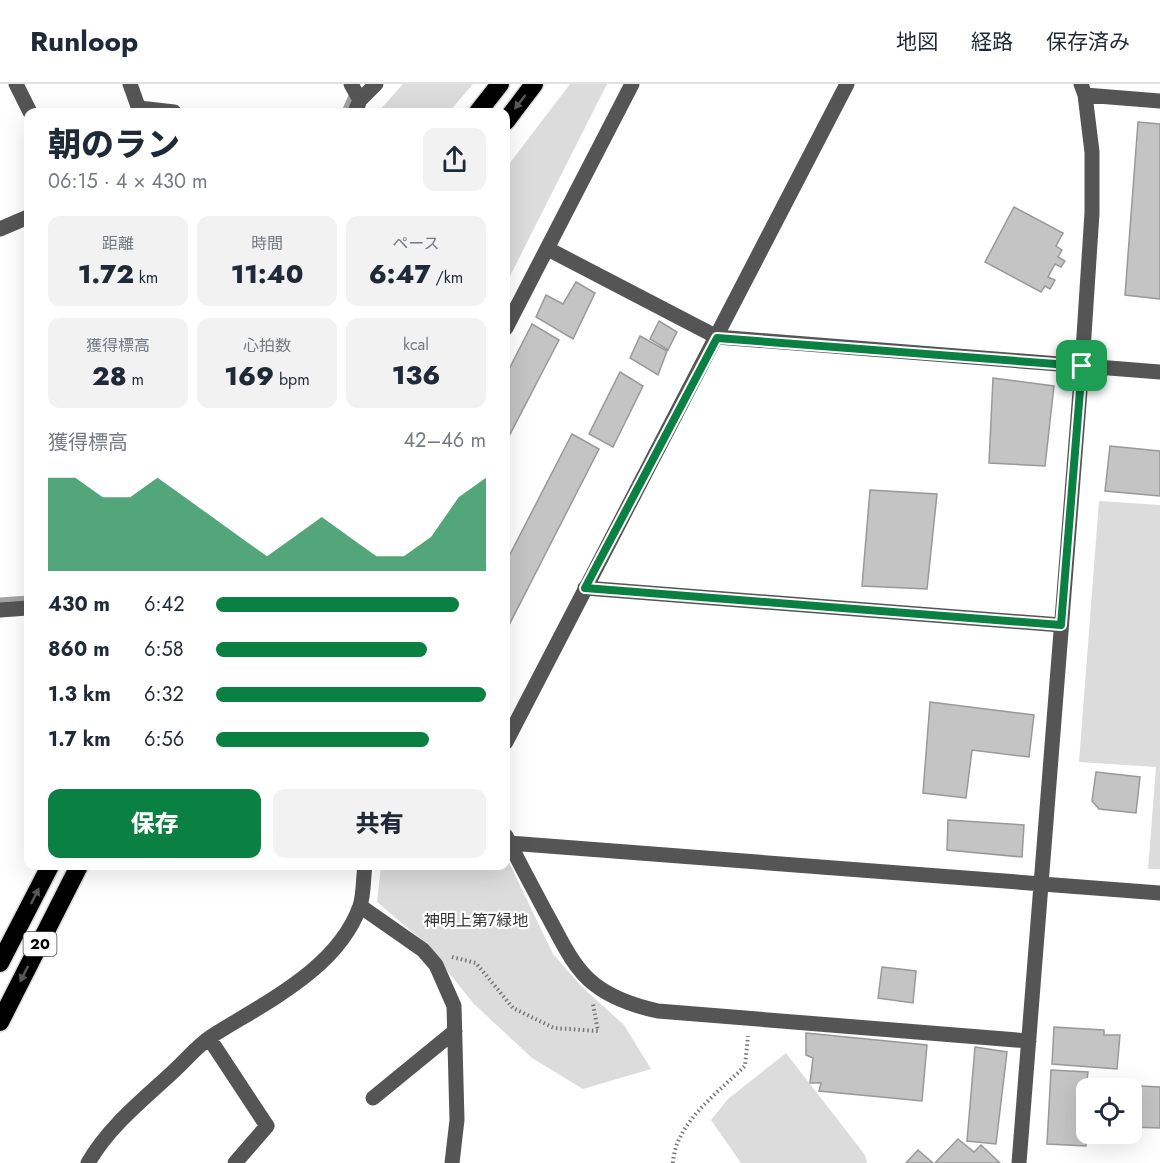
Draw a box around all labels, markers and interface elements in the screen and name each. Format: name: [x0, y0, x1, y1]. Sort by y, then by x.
text: Runloop: [30, 21, 138, 62]
text: 地図: [896, 27, 938, 57]
text: 経路: [971, 27, 1013, 57]
text: 保存済み: [1046, 27, 1130, 57]
one-way arrow: [514, 95, 526, 110]
text: 朝のラン: [48, 121, 180, 168]
button: share: [423, 128, 486, 191]
text: 06:15 · 4 × 430 m: [48, 167, 208, 196]
text: 距離: [102, 232, 134, 255]
text: 時間: [251, 232, 283, 255]
text: ペース: [392, 232, 440, 255]
text: 1.72: [78, 255, 134, 293]
text: 11:40: [231, 255, 303, 293]
text: 6:47: [369, 255, 431, 293]
text: km: [134, 266, 158, 289]
text: /km: [431, 266, 463, 289]
text: kcal: [403, 333, 429, 356]
text: 獲得標高: [86, 334, 150, 357]
text: 心拍数: [243, 334, 291, 357]
pin: [1056, 340, 1107, 391]
icon: arrive: [1065, 349, 1098, 382]
text: 136: [392, 356, 440, 394]
text: 28: [92, 357, 127, 395]
text: 169: [224, 357, 274, 395]
text: m: [127, 368, 144, 391]
text: bpm: [274, 368, 310, 391]
text: 42–46 m: [403, 426, 486, 455]
text: 獲得標高: [48, 428, 128, 457]
text: 430 m: [48, 590, 110, 619]
text: 6:42: [144, 590, 185, 619]
text: 860 m: [48, 635, 110, 664]
text: 6:58: [144, 635, 184, 664]
text: 1.3 km: [48, 680, 111, 709]
text: 6:32: [144, 680, 184, 709]
text: 1.7 km: [48, 725, 111, 754]
text: 6:56: [144, 725, 184, 754]
button: 保存: [48, 789, 261, 858]
button: 共有: [273, 789, 486, 858]
one-way arrow: [30, 887, 40, 904]
park label: 神明上第7緑地: [424, 909, 528, 932]
road number: 20: [24, 932, 57, 956]
one-way arrow: [20, 965, 30, 983]
map controls: [1076, 1078, 1142, 1144]
button: locate: [1076, 1078, 1142, 1144]

